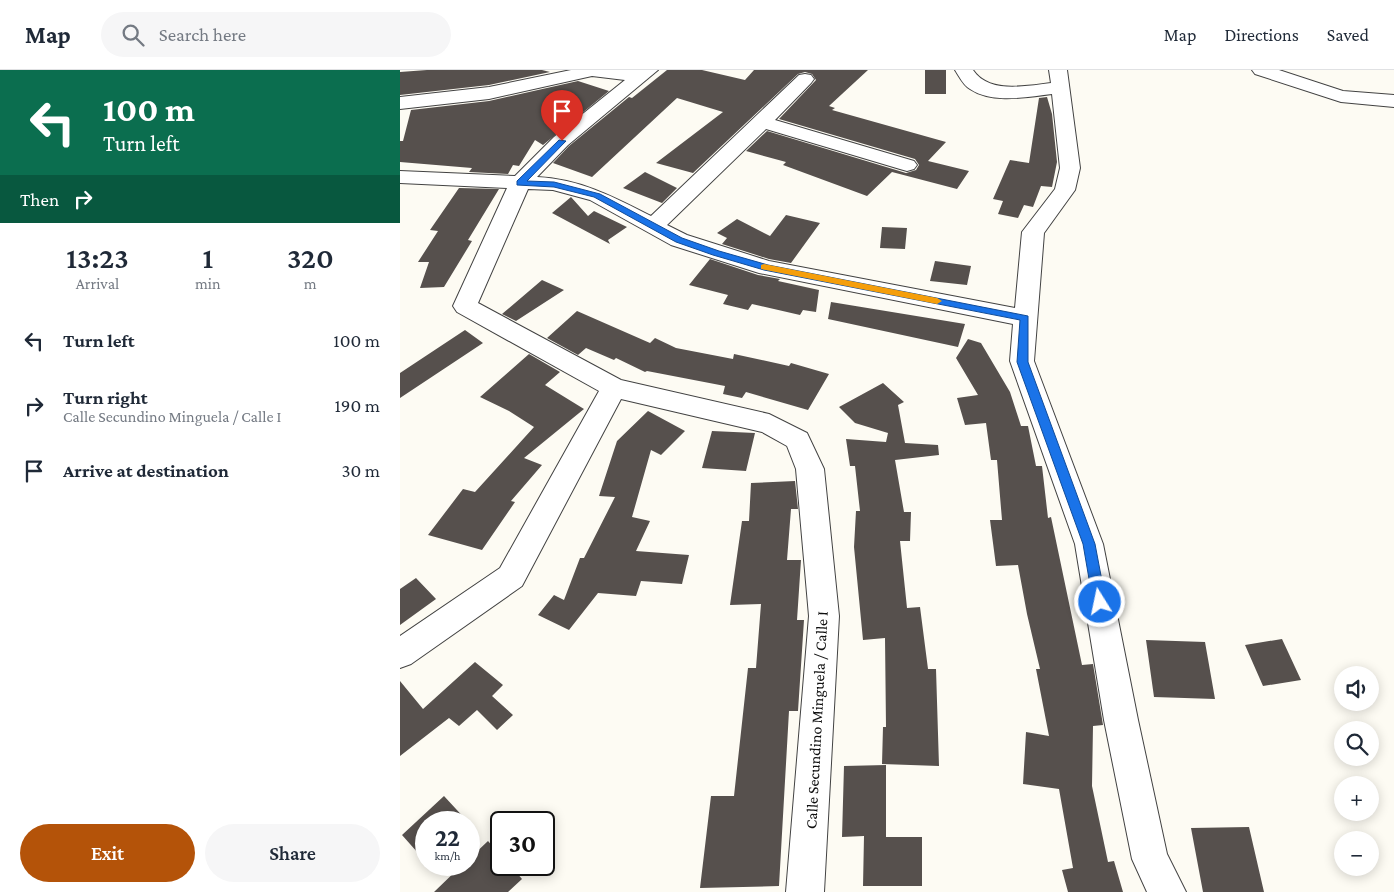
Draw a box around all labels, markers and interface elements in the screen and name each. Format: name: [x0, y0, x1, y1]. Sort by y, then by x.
search box: [101, 12, 451, 57]
text: Map: [25, 21, 71, 48]
icon: search: [119, 21, 147, 49]
text: Search here: [159, 24, 246, 45]
text: Map: [1164, 25, 1196, 45]
text: Directions: [1224, 25, 1299, 45]
text: Saved: [1327, 25, 1369, 45]
icon: left: [20, 90, 85, 155]
text: 100 m: [103, 90, 195, 129]
pin: [541, 90, 583, 141]
icon: arrive: [548, 97, 576, 125]
text: Turn left: [103, 131, 180, 156]
icon: right: [69, 185, 97, 213]
text: Then: [20, 189, 59, 210]
text: 13:23: [66, 241, 129, 274]
text: 1: [202, 241, 213, 274]
text: 320: [287, 241, 334, 274]
text: Arrival: [76, 275, 119, 292]
text: min: [195, 275, 221, 292]
text: m: [304, 275, 317, 292]
icon: left: [20, 327, 48, 355]
text: Turn left: [63, 330, 135, 351]
text: 100 m: [333, 330, 380, 351]
text: Turn right: [63, 387, 148, 408]
icon: right: [20, 392, 48, 420]
text: 190 m: [334, 395, 380, 416]
text: Calle Secundino Minguela / Calle I: [63, 408, 281, 425]
icon: arrive: [20, 457, 48, 485]
text: Arrive at destination: [63, 460, 229, 481]
text: 30 m: [341, 460, 380, 481]
position arrow: [1073, 575, 1125, 627]
street label: Calle Secundino Minguela / Calle I: [802, 610, 832, 830]
map controls: [1334, 666, 1379, 876]
button: sound: [1334, 666, 1379, 711]
button: search: [1334, 721, 1379, 766]
button: +: [1334, 776, 1379, 821]
speed limit sign: 30: [490, 811, 555, 876]
button: Exit: [20, 824, 195, 882]
button: Share: [205, 824, 380, 882]
text: 22: [435, 824, 460, 851]
button: −: [1334, 831, 1379, 876]
text: km/h: [435, 849, 460, 863]

